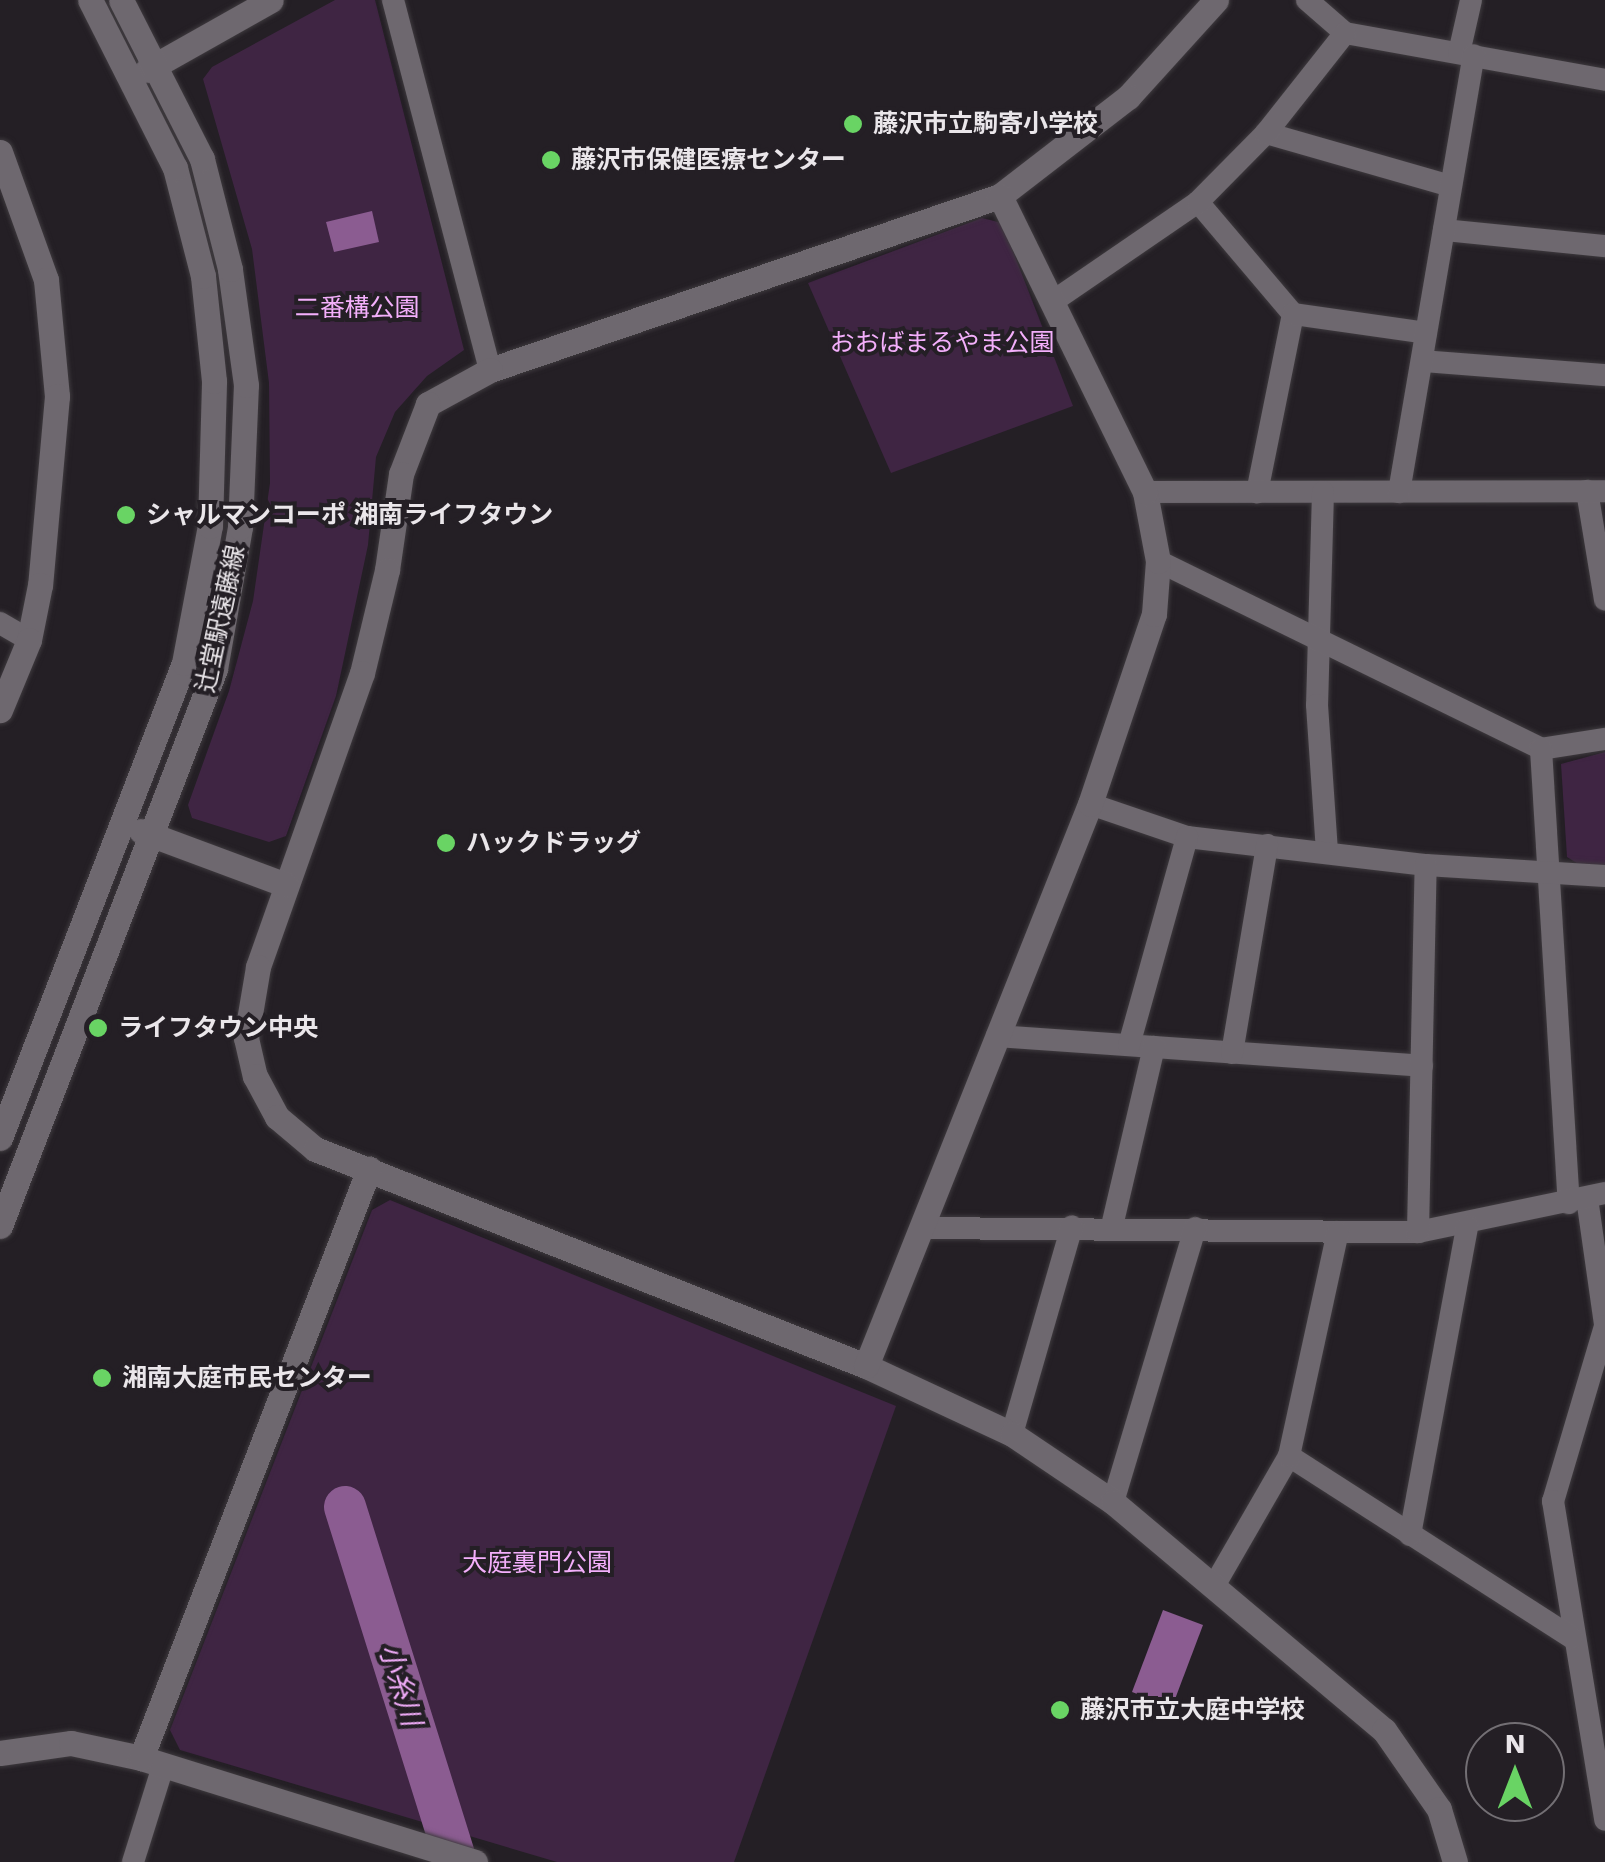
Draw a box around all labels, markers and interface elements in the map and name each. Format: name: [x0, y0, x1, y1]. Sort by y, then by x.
place label: 藤沢市立駒寄小学校: [873, 109, 1098, 139]
marker: 藤沢市立駒寄小学校: [842, 113, 864, 135]
place label: 藤沢市保健医療センター: [571, 145, 846, 175]
marker: 藤沢市保健医療センター: [540, 149, 562, 171]
park label: 二番構公園: [295, 293, 419, 323]
park label: おおばまるやま公園: [830, 328, 1054, 358]
place label: シャルマンコーポ 湘南ライフタウン: [146, 500, 553, 530]
marker: シャルマンコーポ 湘南ライフタウン: [115, 504, 137, 526]
street label: 辻堂駅遠藤線: [191, 543, 251, 695]
place label: ハックドラッグ: [466, 828, 641, 858]
marker: ハックドラッグ: [435, 832, 457, 854]
place label: ライフタウン中央: [118, 1013, 318, 1043]
marker: ライフタウン中央: [87, 1017, 109, 1039]
place label: 湘南大庭市民センター: [122, 1363, 372, 1393]
marker: 湘南大庭市民センター: [91, 1367, 113, 1389]
park label: 大庭裏門公園: [462, 1548, 612, 1578]
water label: 小糸川: [372, 1640, 428, 1730]
place label: 藤沢市立大庭中学校: [1080, 1695, 1305, 1725]
marker: 藤沢市立大庭中学校: [1049, 1699, 1071, 1721]
north arrow: [1465, 1722, 1565, 1822]
text: N: [1505, 1727, 1525, 1760]

